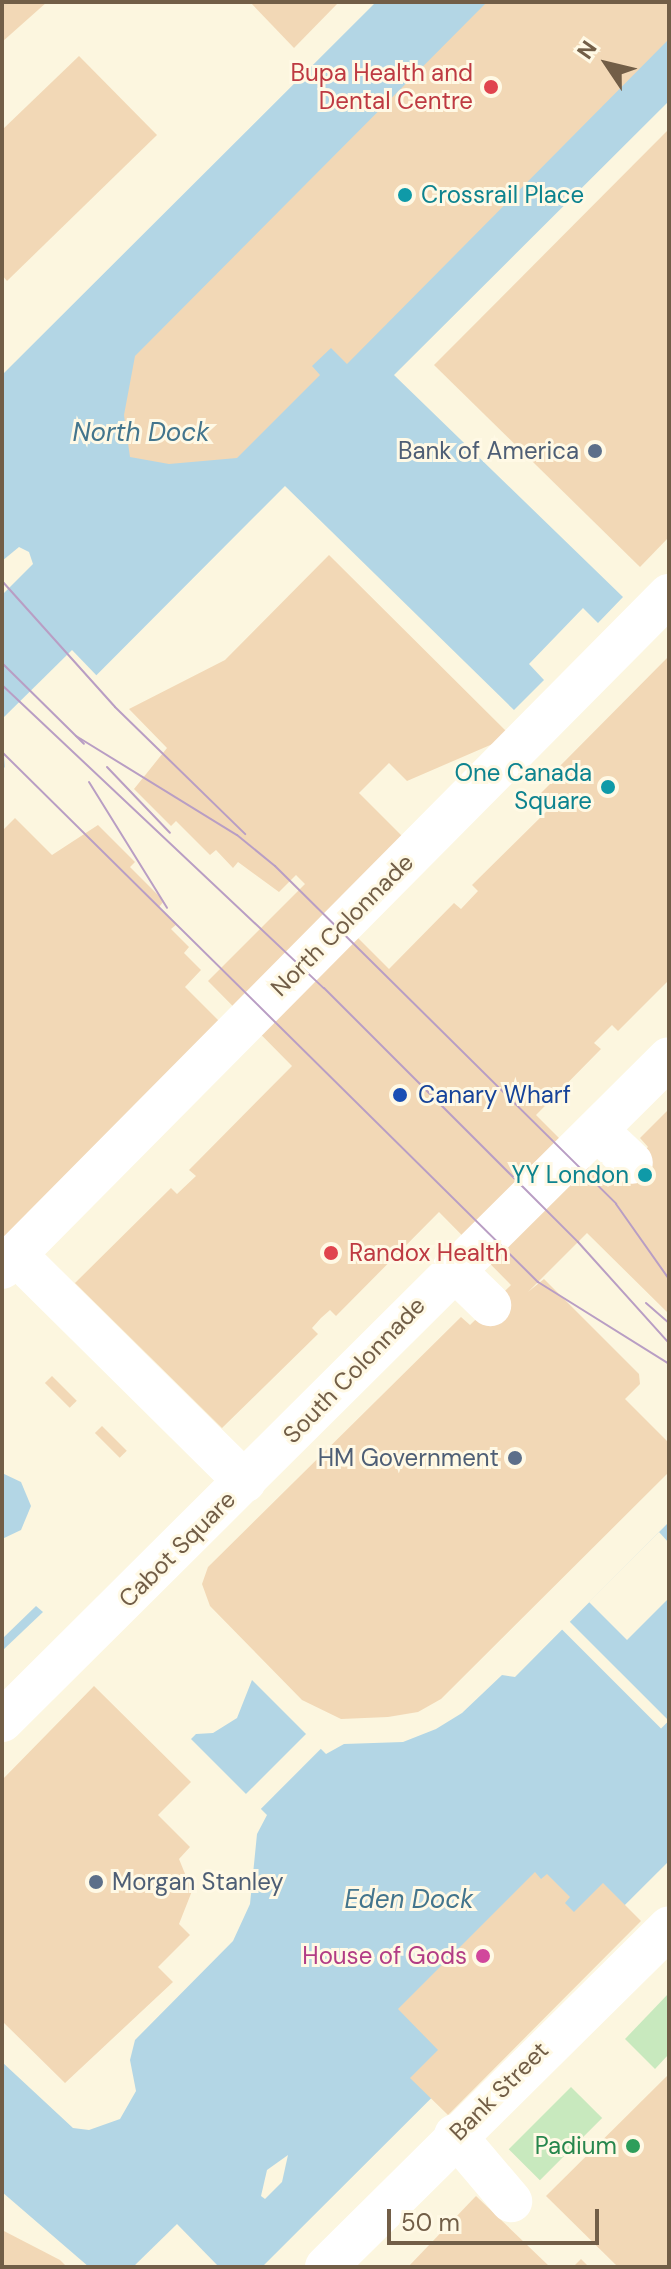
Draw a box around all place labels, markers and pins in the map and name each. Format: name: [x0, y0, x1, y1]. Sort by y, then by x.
place label: Bupa Health and Dental Centre: [290, 59, 473, 115]
marker: Bupa Health and Dental Centre: [480, 76, 502, 98]
place label: Crossrail Place: [421, 181, 584, 209]
marker: Crossrail Place: [396, 186, 414, 204]
place label: Bank of America: [398, 437, 579, 465]
marker: Bank of America: [586, 442, 604, 460]
place label: One Canada Square: [454, 759, 592, 815]
marker: One Canada Square: [599, 778, 617, 796]
place label: Canary Wharf: [418, 1081, 571, 1109]
marker: Canary Wharf: [389, 1084, 411, 1106]
place label: YY London: [512, 1161, 629, 1189]
marker: YY London: [636, 1166, 654, 1184]
place label: Randox Health: [349, 1239, 508, 1267]
marker: Randox Health: [320, 1242, 342, 1264]
place label: HM Government: [318, 1444, 499, 1472]
marker: HM Government: [506, 1449, 524, 1467]
place label: Morgan Stanley: [112, 1868, 284, 1896]
marker: Morgan Stanley: [87, 1873, 105, 1891]
place label: House of Gods: [302, 1942, 467, 1970]
marker: House of Gods: [474, 1947, 492, 1965]
place label: Padium: [535, 2132, 617, 2160]
marker: Padium: [624, 2137, 642, 2155]

